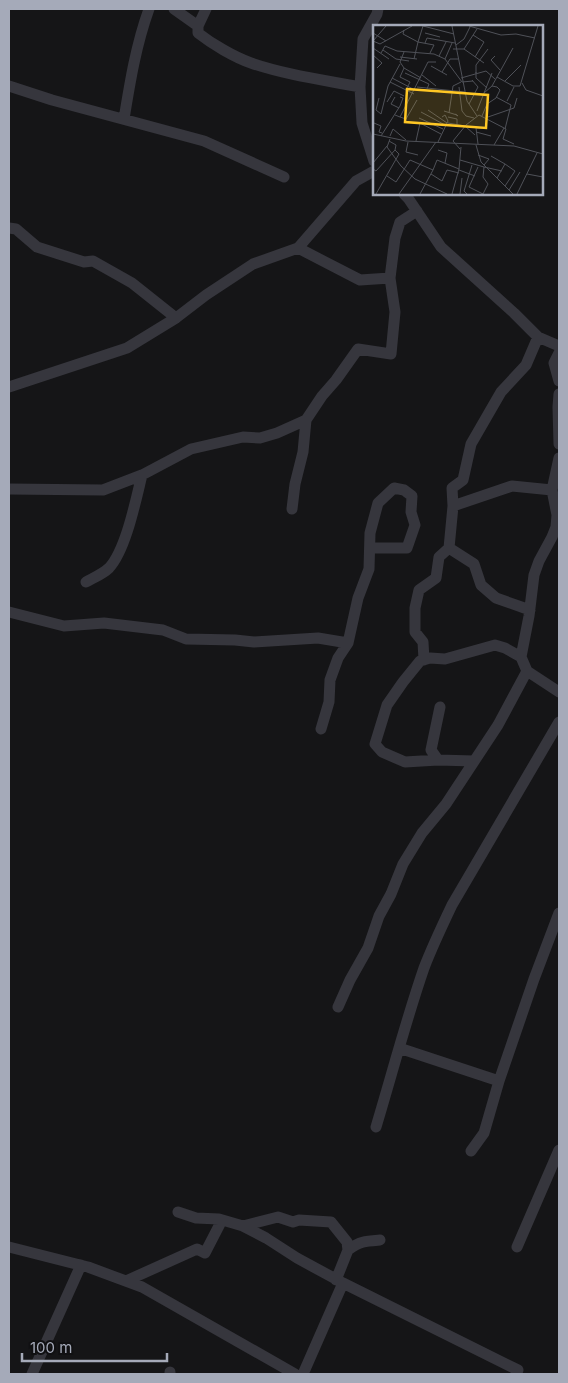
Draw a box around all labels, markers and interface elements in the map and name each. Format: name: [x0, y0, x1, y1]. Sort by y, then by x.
inset map: [373, 25, 543, 195]
scale bar: [22, 1330, 168, 1362]
text: 100 m: [30, 1338, 72, 1357]

